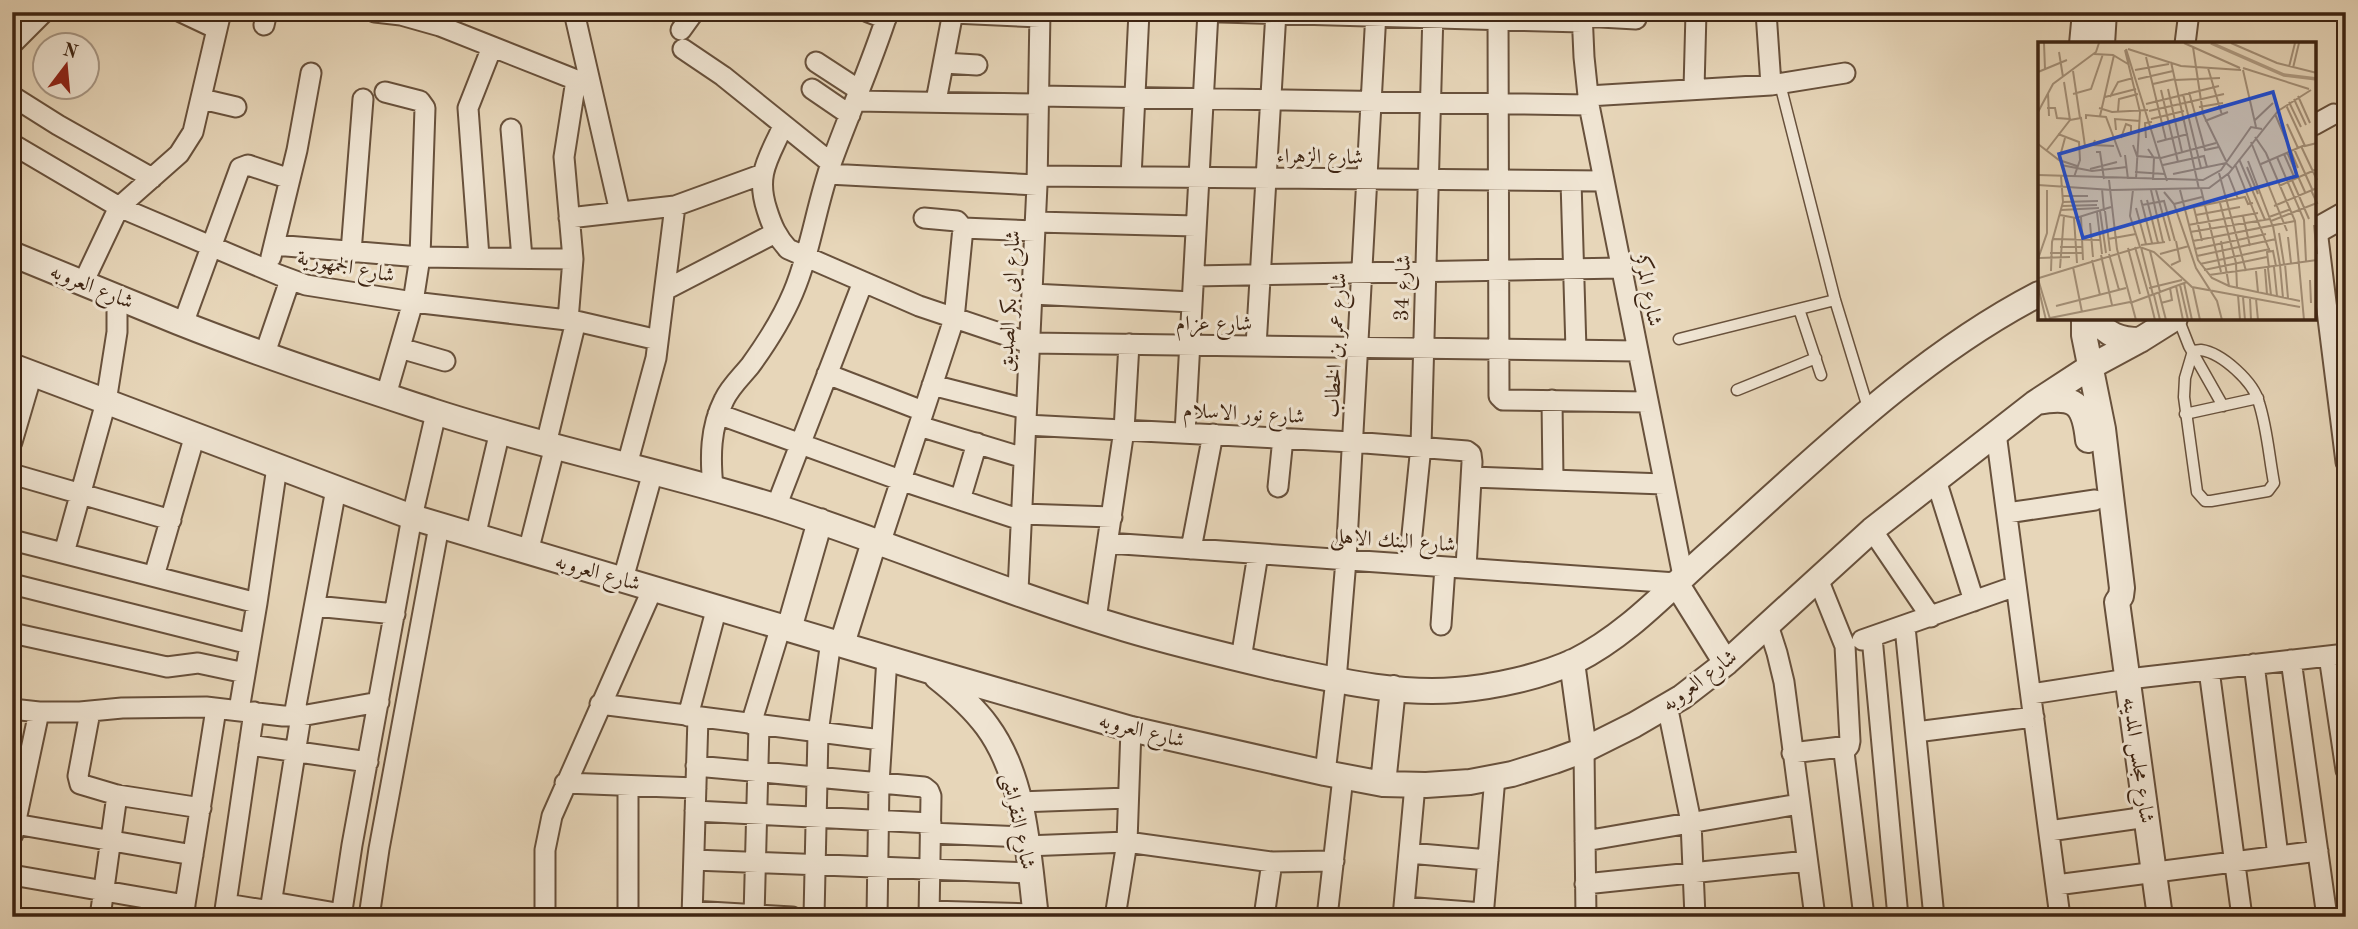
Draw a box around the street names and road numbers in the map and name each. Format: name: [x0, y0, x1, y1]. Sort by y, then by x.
street label: شارع الزهراء: [1276, 145, 1364, 175]
street label: شارع ابى بكر الصديق: [995, 230, 1031, 373]
street label: شارع الجمهورية: [294, 248, 396, 293]
street label: شارع المركز: [1624, 250, 1667, 329]
street label: شارع 34: [1392, 254, 1421, 322]
street label: شارع العروبه: [45, 261, 136, 319]
street label: شارع عمر بن الخطاب: [1322, 272, 1357, 419]
street label: شارع عزام: [1176, 314, 1252, 341]
street label: شارع نور الاسلام: [1182, 401, 1305, 434]
street label: شارع البنك الاهلى: [1329, 527, 1456, 562]
street label: شارع العروبه: [551, 551, 643, 601]
street label: شارع العروبه: [1659, 646, 1745, 721]
street label: شارع مجلس المدينه: [2112, 696, 2157, 826]
street label: شارع العروبه: [1095, 711, 1187, 758]
street label: شارع النقراشى: [991, 771, 1038, 873]

